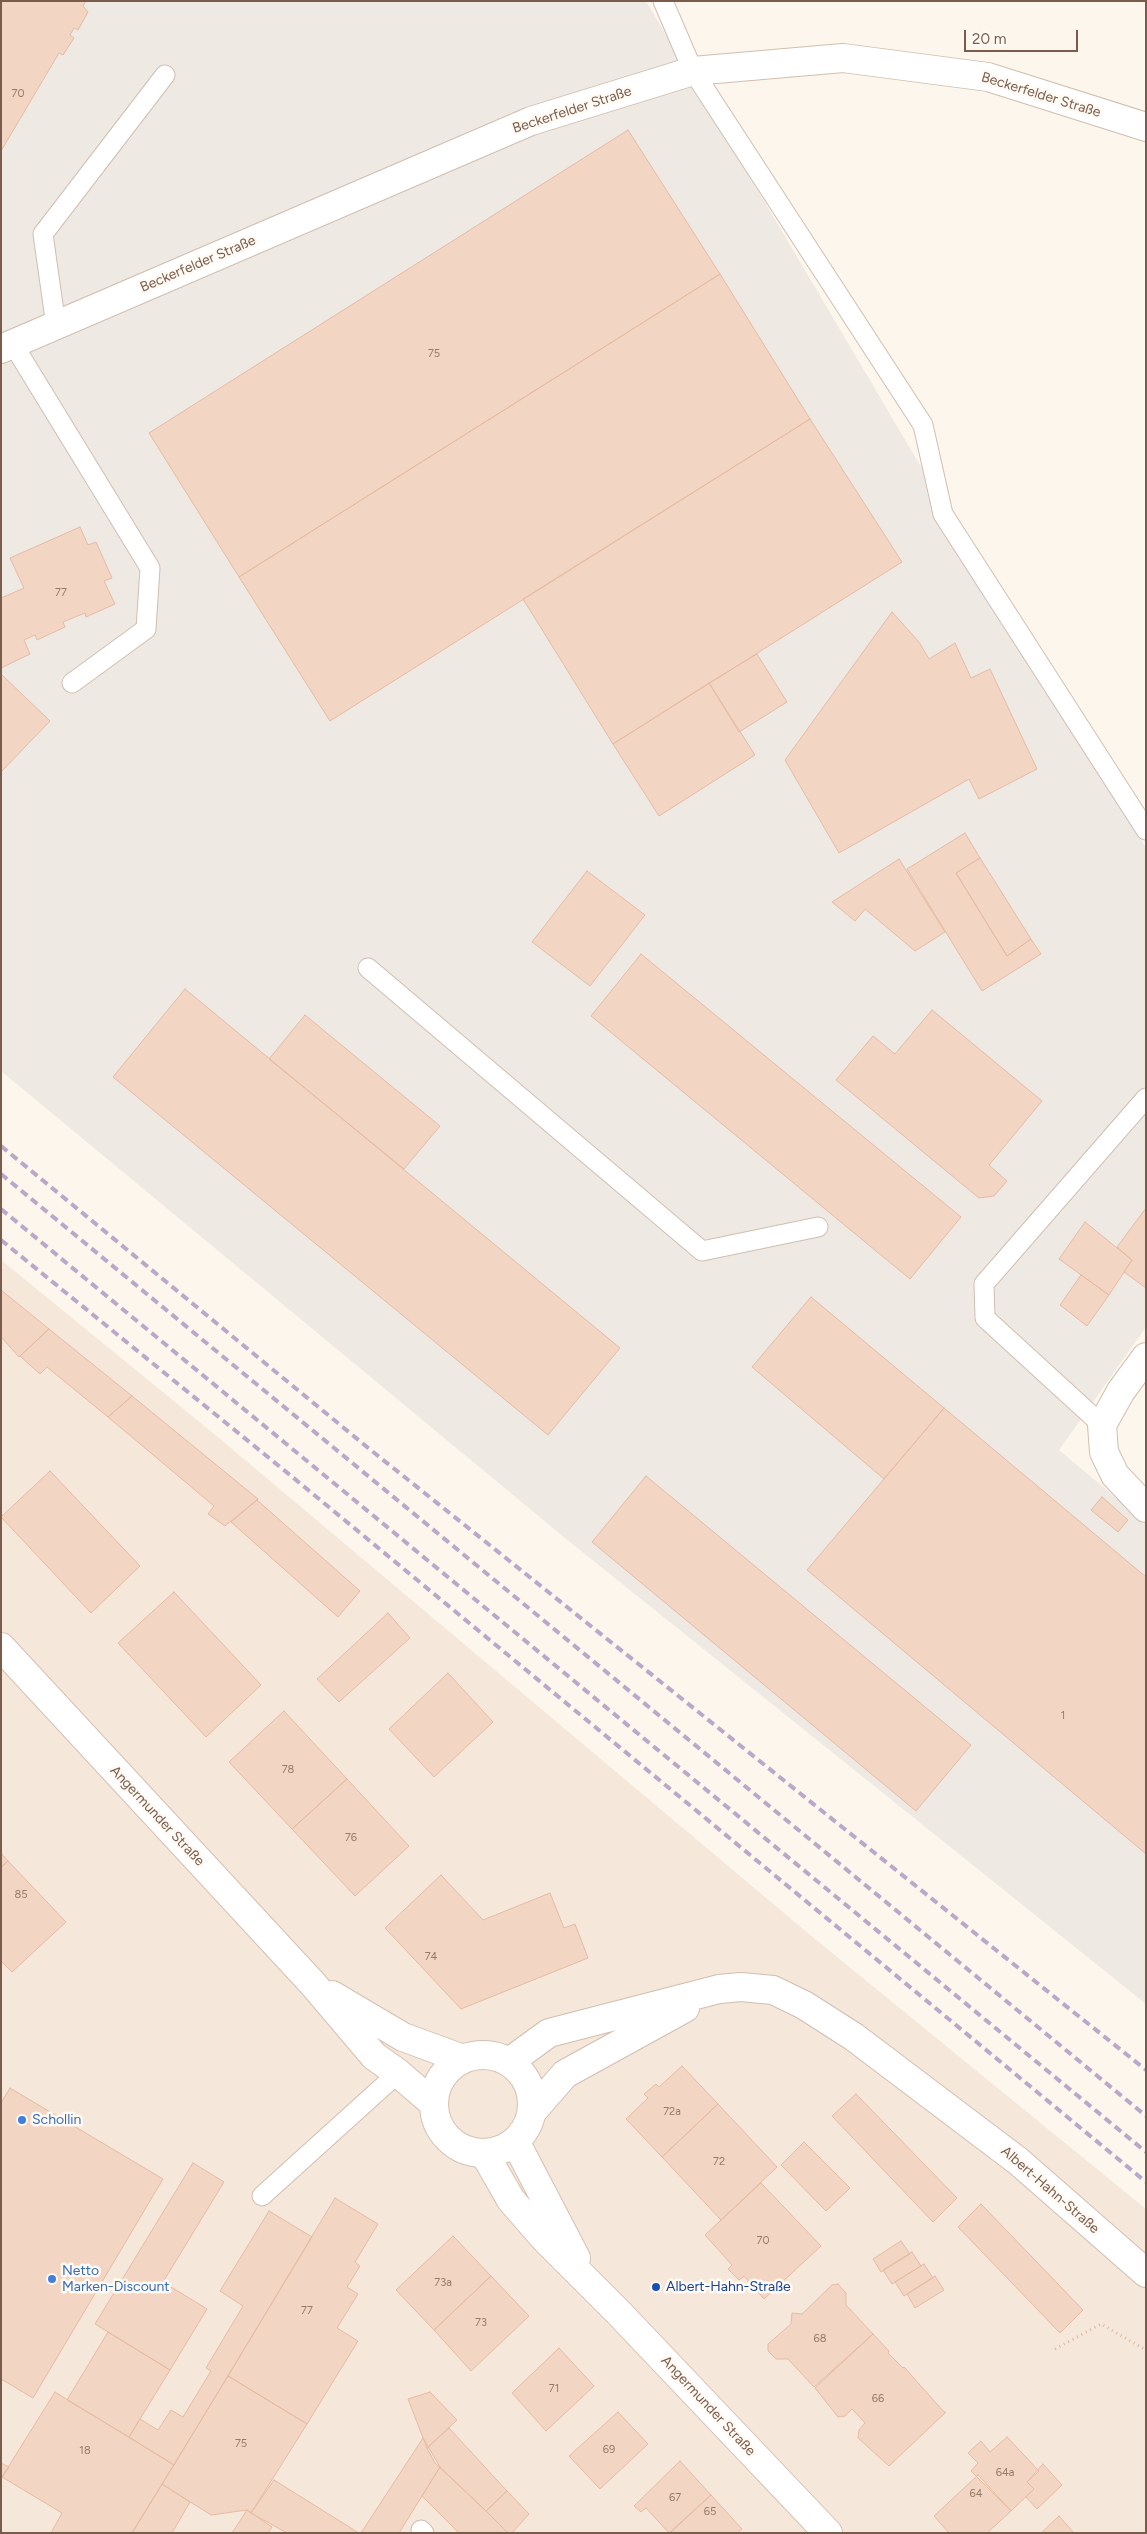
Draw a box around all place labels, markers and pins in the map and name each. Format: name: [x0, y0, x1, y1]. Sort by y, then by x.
place label: Schollin: [32, 2112, 81, 2128]
marker: Schollin: [16, 2114, 28, 2126]
place label: Netto Marken-Discount: [62, 2263, 170, 2296]
marker: Netto Marken-Discount: [46, 2273, 58, 2285]
place label: Albert-Hahn-Straße: [666, 2279, 791, 2295]
marker: Albert-Hahn-Straße: [650, 2281, 662, 2293]

